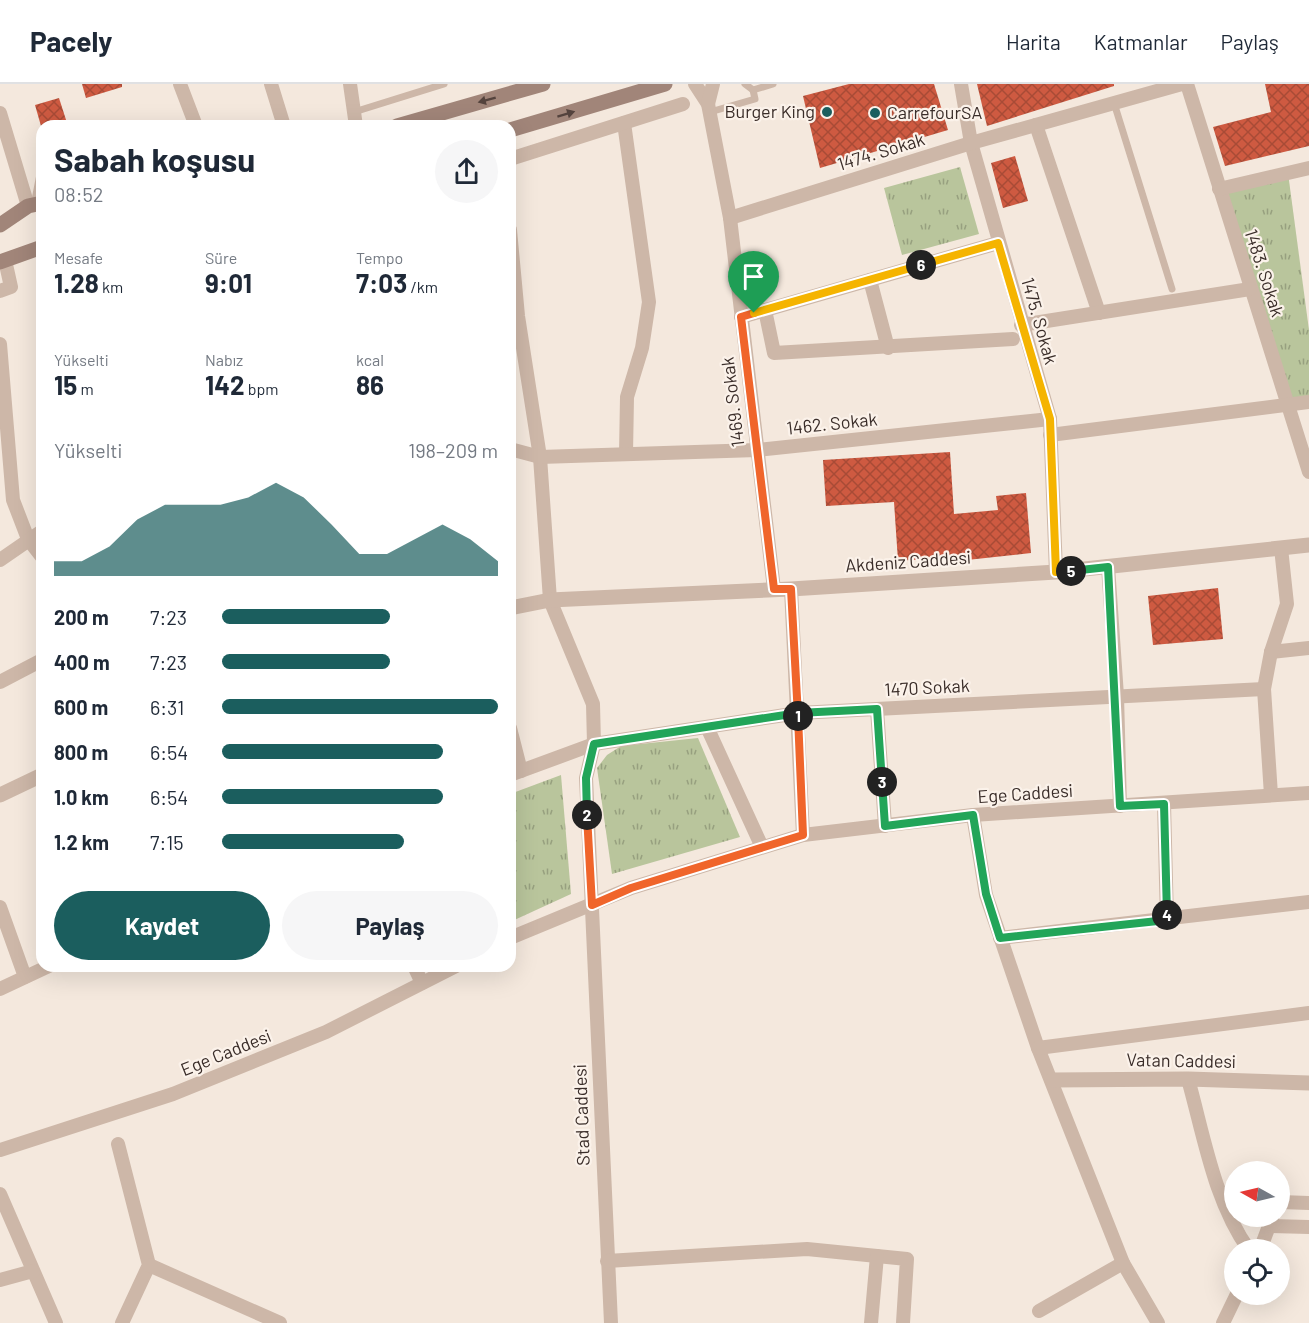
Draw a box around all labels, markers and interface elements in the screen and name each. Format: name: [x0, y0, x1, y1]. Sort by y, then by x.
text: Pacely: [30, 24, 112, 58]
text: Harita: [1006, 29, 1061, 54]
text: Katmanlar: [1094, 29, 1188, 54]
text: Paylaş: [1221, 29, 1279, 54]
one-way arrow: [478, 96, 496, 106]
place label: Burger King: [724, 100, 815, 122]
place label: CarrefourSA: [887, 101, 983, 123]
marker: Burger King: [820, 105, 834, 119]
marker: CarrefourSA: [868, 106, 882, 120]
one-way arrow: [557, 109, 575, 118]
street label: 1474. Sokak: [834, 127, 927, 175]
text: Sabah koşusu: [54, 139, 255, 179]
button: share: [435, 140, 498, 203]
text: 08:52: [54, 182, 104, 206]
street label: 1483. Sokak: [1240, 226, 1289, 319]
text: Mesafe: [54, 248, 103, 267]
text: Süre: [205, 248, 237, 267]
text: Tempo: [356, 248, 403, 267]
pin: 6: [906, 250, 936, 280]
pin: [728, 251, 779, 313]
text: 6: [917, 255, 925, 274]
icon: arrive: [737, 260, 770, 293]
text: 1.28: [54, 267, 99, 298]
text: 9:01: [205, 267, 252, 298]
text: 7:03: [356, 267, 407, 298]
street label: 1475. Sokak: [1017, 275, 1063, 367]
text: km: [99, 277, 123, 296]
text: /km: [407, 277, 438, 296]
text: Yükselti: [54, 350, 108, 369]
text: Nabız: [205, 350, 243, 369]
text: kcal: [356, 350, 384, 369]
street label: 1469. Sokak: [716, 356, 748, 449]
text: 15: [54, 369, 77, 400]
text: 142: [205, 369, 245, 400]
text: 86: [356, 369, 384, 400]
text: m: [77, 379, 94, 398]
text: bpm: [245, 379, 279, 398]
street label: 1462. Sokak: [785, 407, 878, 439]
text: Yükselti: [54, 438, 122, 462]
text: 198–209 m: [408, 438, 498, 462]
street label: Akdeniz Caddesi: [844, 546, 971, 576]
pin: 5: [1056, 556, 1086, 586]
text: 5: [1067, 561, 1075, 580]
text: 200 m: [54, 605, 109, 629]
text: 7:23: [150, 605, 187, 629]
text: 400 m: [54, 650, 110, 674]
text: 7:23: [150, 650, 187, 674]
street label: 1470 Sokak: [884, 674, 970, 700]
text: 600 m: [54, 695, 108, 719]
text: 6:31: [150, 695, 184, 719]
pin: 1: [783, 701, 813, 731]
text: 1: [795, 706, 801, 725]
text: 800 m: [54, 740, 108, 764]
text: 6:54: [150, 740, 188, 764]
pin: 3: [867, 767, 897, 797]
text: 3: [878, 772, 886, 791]
street label: Ege Caddesi: [977, 779, 1073, 807]
text: 1.0 km: [54, 785, 109, 809]
text: 6:54: [150, 785, 188, 809]
pin: 2: [572, 800, 602, 830]
text: 2: [583, 805, 591, 824]
text: 1.2 km: [54, 830, 109, 854]
text: 7:15: [150, 830, 184, 854]
button: Kaydet: [54, 891, 270, 960]
button: Paylaş: [282, 891, 498, 960]
pin: 4: [1152, 900, 1182, 930]
text: 4: [1162, 905, 1172, 924]
street label: Ege Caddesi: [177, 1024, 274, 1080]
street label: Vatan Caddesi: [1126, 1048, 1236, 1072]
street label: Stad Caddesi: [568, 1064, 594, 1166]
north arrow: [1224, 1161, 1290, 1227]
map controls: [1224, 1161, 1290, 1305]
button: locate: [1224, 1239, 1290, 1305]

